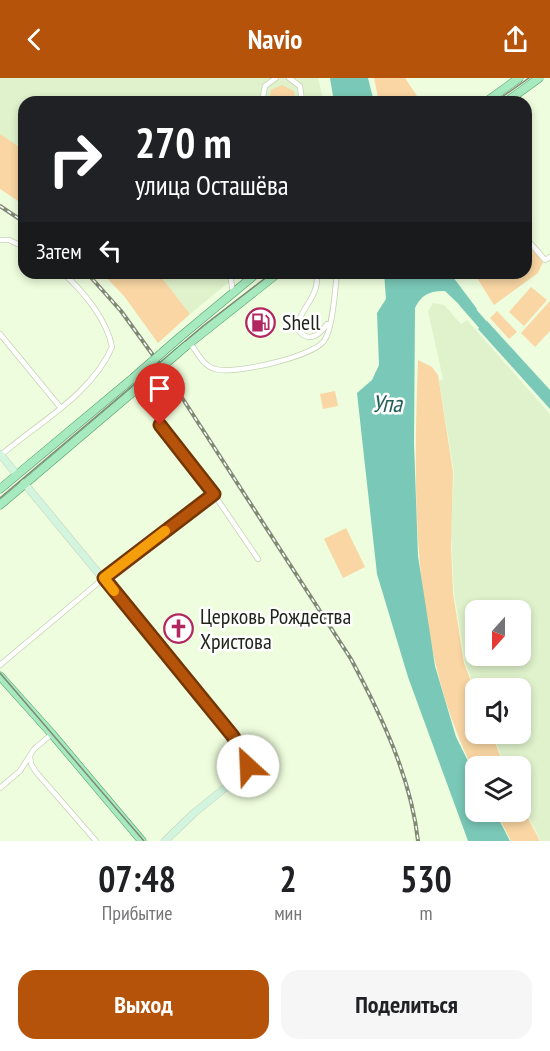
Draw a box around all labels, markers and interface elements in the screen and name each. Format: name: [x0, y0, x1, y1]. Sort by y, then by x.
text: Navio: [248, 22, 302, 56]
icon: back: [18, 23, 51, 56]
icon: share: [499, 23, 532, 56]
text: 270 m: [135, 115, 232, 170]
icon: right: [36, 120, 114, 198]
text: улица Осташёва: [135, 168, 289, 202]
icon: left: [94, 234, 127, 267]
text: Затем: [36, 237, 82, 265]
fuel station icon: Shell: [245, 306, 277, 338]
place label: Shell: [282, 308, 321, 336]
pin: [134, 363, 185, 425]
icon: arrive: [143, 372, 176, 405]
water label: Упа: [372, 388, 403, 419]
north arrow: [465, 600, 531, 666]
map controls: [465, 600, 531, 822]
place label: Церковь Рождества Христова: [200, 602, 351, 655]
church icon: Церковь Рождества Христова: [163, 613, 195, 645]
button: sound: [465, 678, 531, 744]
position arrow: [216, 734, 280, 798]
button: layers: [465, 756, 531, 822]
text: 07:48: [98, 855, 176, 902]
text: 2: [280, 855, 297, 902]
text: 530: [400, 855, 452, 902]
text: Прибытие: [102, 900, 173, 926]
text: мин: [274, 900, 302, 926]
text: m: [420, 900, 433, 926]
button: Выход: [18, 970, 269, 1039]
button: Поделиться: [281, 970, 532, 1039]

